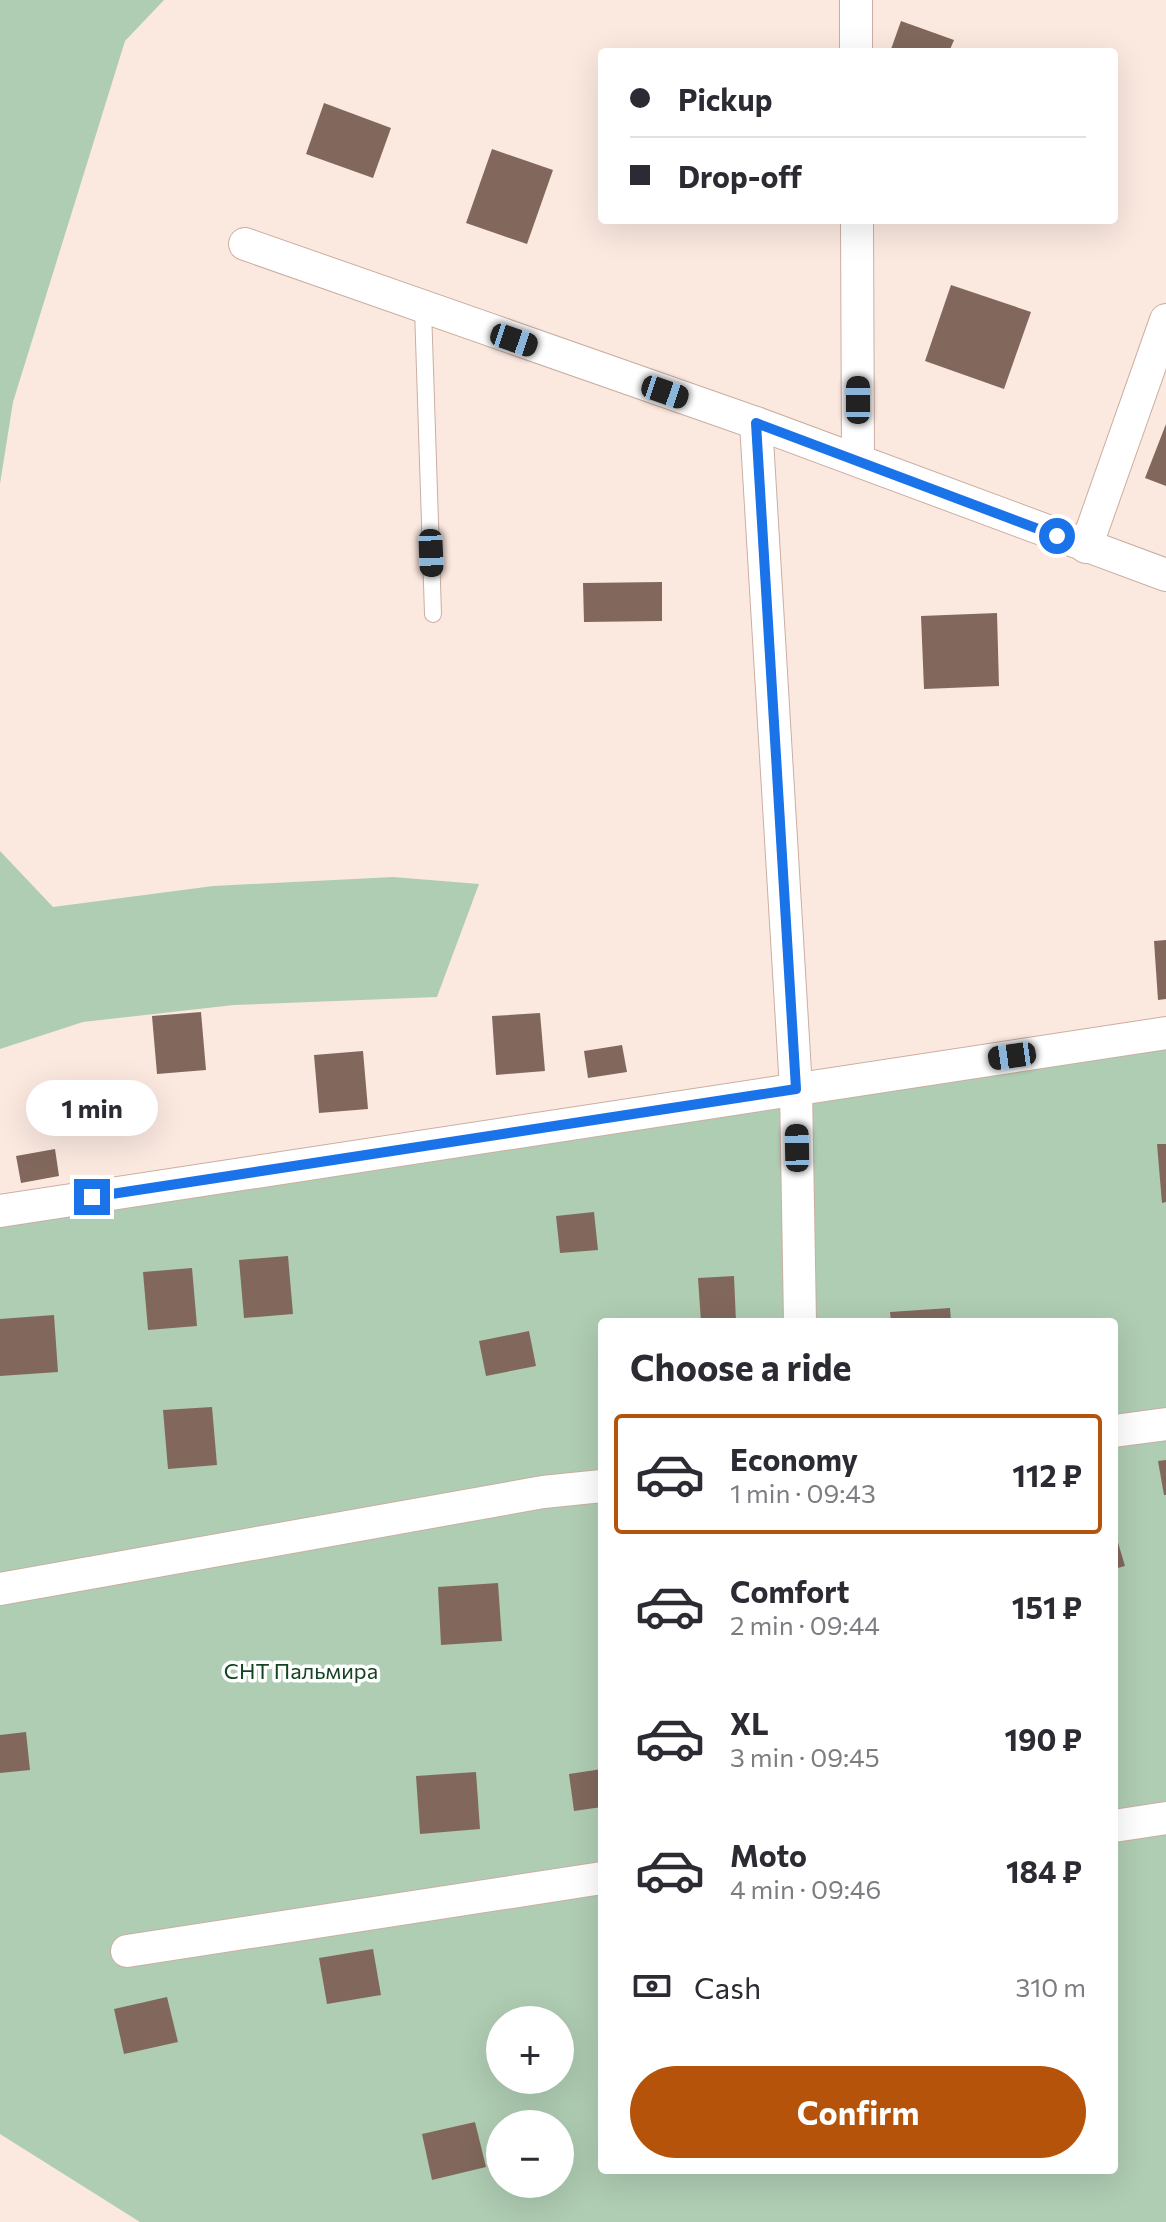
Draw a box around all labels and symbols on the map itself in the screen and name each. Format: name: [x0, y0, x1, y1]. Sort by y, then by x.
car: [487, 321, 541, 359]
car: [638, 373, 692, 411]
car: [846, 376, 870, 424]
route start: [1039, 518, 1075, 554]
car: [418, 529, 444, 577]
car: [987, 1041, 1037, 1071]
callout: 1 min: [26, 1081, 158, 1137]
car: [785, 1124, 809, 1172]
route end: [74, 1179, 110, 1215]
park label: СНТ Пальмира: [224, 1657, 378, 1684]

